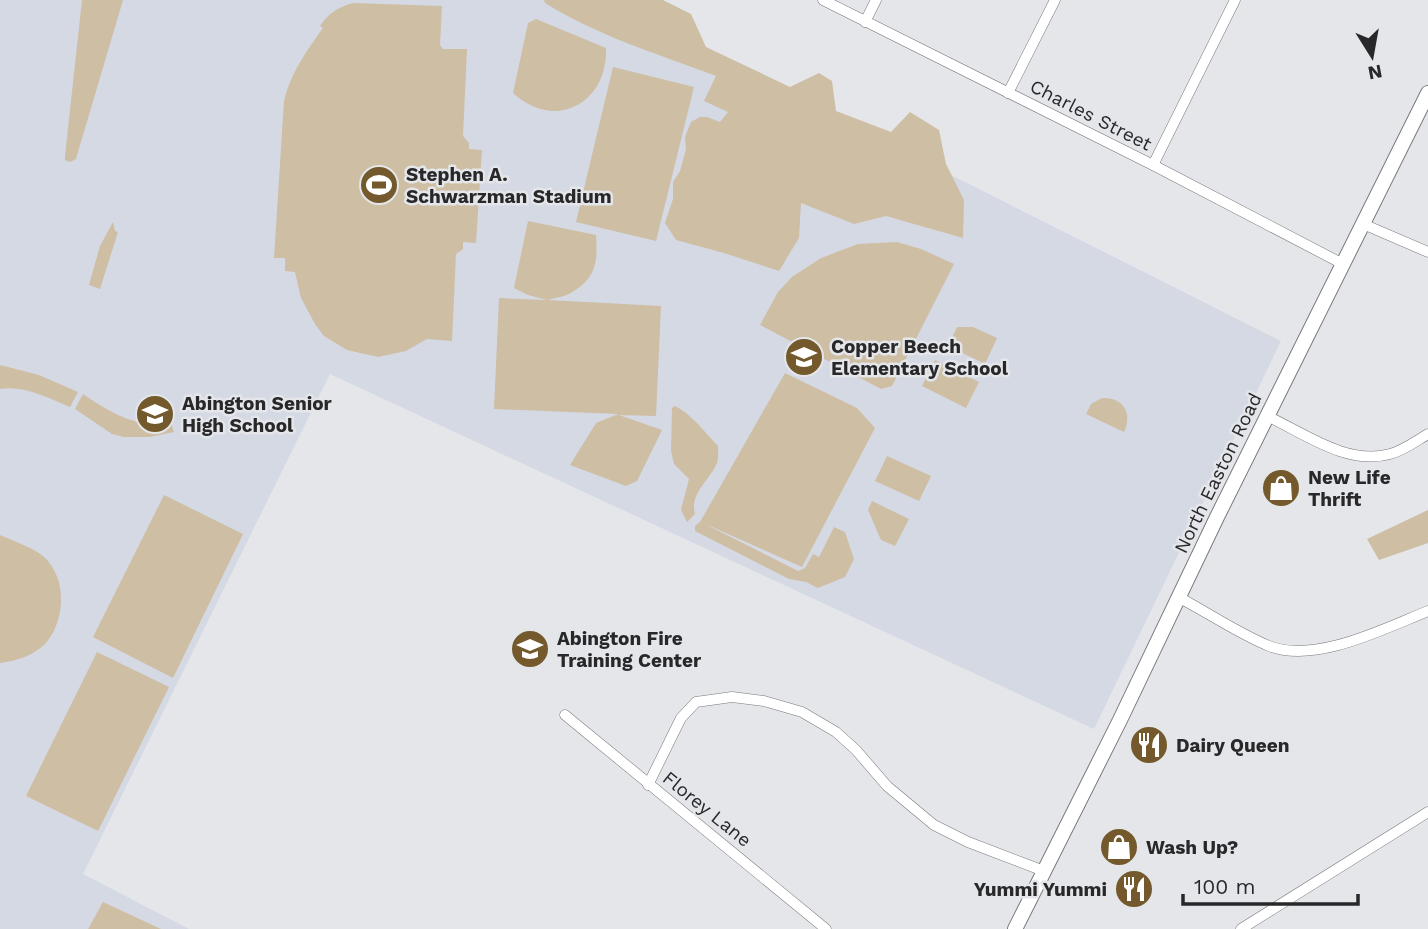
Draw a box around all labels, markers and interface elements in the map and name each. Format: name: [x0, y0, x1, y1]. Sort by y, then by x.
north arrow: [1337, 21, 1407, 91]
text: N: [1366, 60, 1384, 85]
street label: Charles Street: [1026, 74, 1156, 156]
place label: Stephen A. Schwarzman Stadium: [406, 163, 612, 208]
sports icon: Stephen A. Schwarzman Stadium: [358, 164, 400, 206]
place label: Copper Beech Elementary School: [831, 335, 1009, 380]
school or university icon: Copper Beech Elementary School: [783, 336, 825, 378]
street label: North Easton Road: [1169, 389, 1267, 557]
place label: Abington Senior High School: [182, 392, 333, 437]
school or university icon: Abington Senior High School: [134, 393, 176, 435]
place label: New Life Thrift: [1308, 466, 1391, 511]
shop icon: New Life Thrift: [1260, 467, 1302, 509]
place label: Abington Fire Training Center: [557, 627, 702, 672]
school or university icon: Abington Fire Training Center: [509, 628, 551, 670]
restaurant icon: Dairy Queen: [1128, 724, 1170, 766]
place label: Dairy Queen: [1176, 734, 1290, 757]
street label: Florey Lane: [658, 766, 756, 852]
shop icon: Wash Up?: [1098, 826, 1140, 868]
place label: Wash Up?: [1146, 836, 1238, 859]
scale bar: [1183, 862, 1358, 906]
restaurant icon: Yummi Yummi: [1113, 868, 1155, 910]
text: 100 m: [1194, 874, 1256, 899]
place label: Yummi Yummi: [974, 878, 1107, 901]

